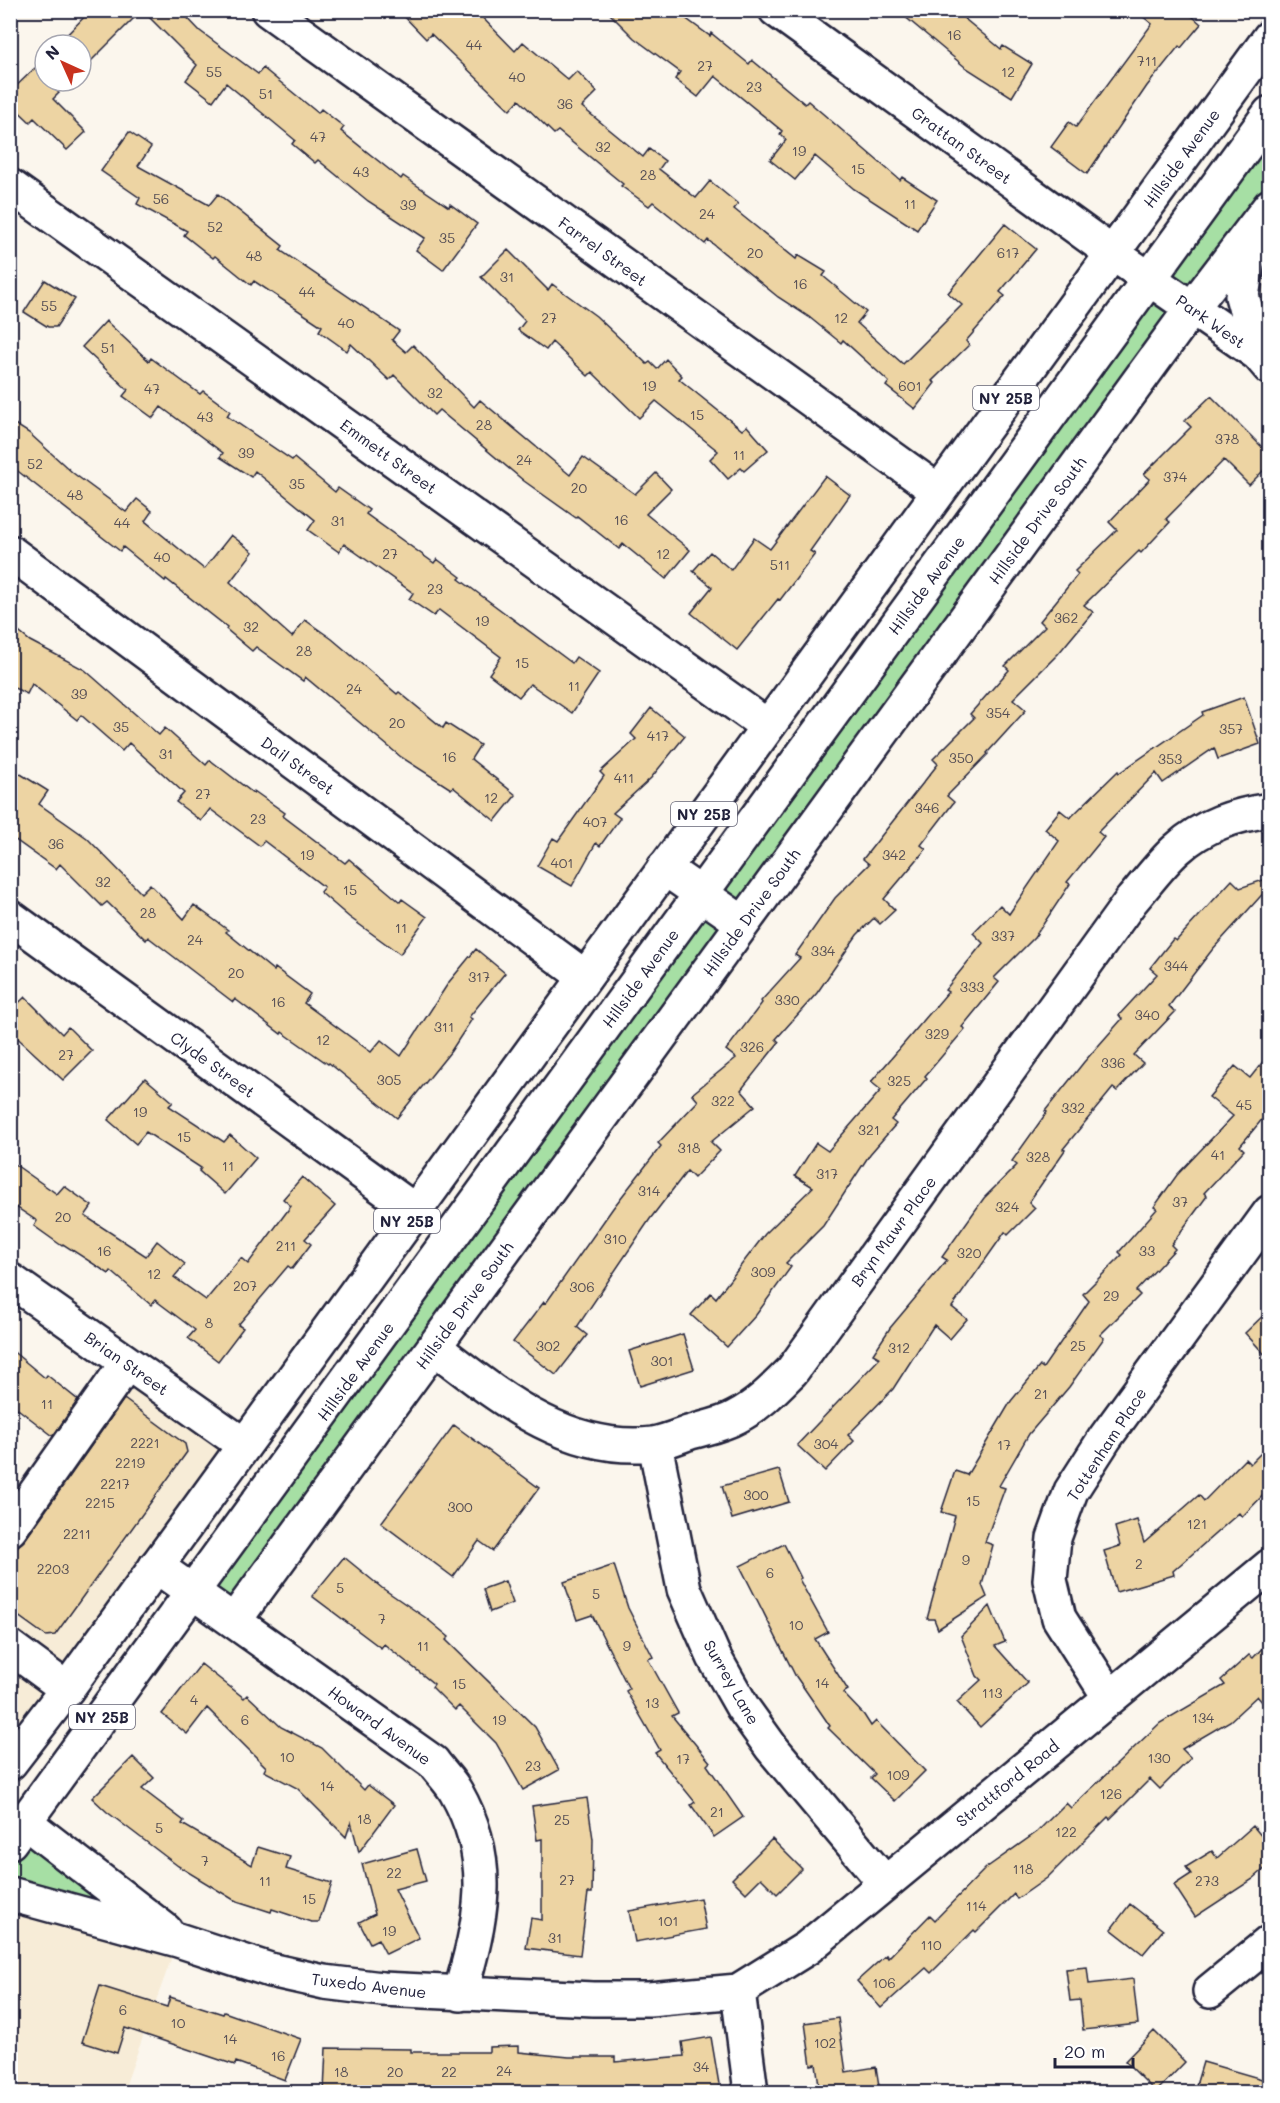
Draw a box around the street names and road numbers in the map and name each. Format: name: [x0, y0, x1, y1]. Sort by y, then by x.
street label: Grattan Street: [908, 102, 1016, 188]
street label: Hillside Avenue: [1138, 104, 1224, 212]
street label: Farrel Street: [554, 212, 652, 290]
street label: Park West: [1172, 289, 1250, 353]
road number: NY 25B: [973, 386, 1039, 410]
street label: Emmett Street: [336, 414, 442, 498]
street label: Hillside Drive South: [984, 452, 1090, 588]
street label: Hillside Avenue: [883, 531, 969, 639]
street label: Dail Street: [257, 731, 339, 799]
road number: NY 25B: [671, 802, 737, 826]
street label: Hillside Drive South: [698, 844, 804, 980]
street label: Hillside Avenue: [597, 924, 683, 1032]
street label: Clyde Street: [166, 1026, 260, 1102]
street label: Bryn Mawr Place: [846, 1172, 940, 1290]
road number: NY 25B: [374, 1209, 440, 1233]
street label: Hillside Drive South: [411, 1237, 517, 1373]
street label: Hillside Avenue: [312, 1317, 398, 1425]
street label: Brian Street: [81, 1326, 173, 1400]
street label: Tottenham Place: [1061, 1383, 1151, 1505]
street label: Surrey Lane: [699, 1636, 765, 1728]
street label: Howard Avenue: [325, 1681, 435, 1769]
road number: NY 25B: [69, 1705, 135, 1729]
street label: Strattford Road: [951, 1735, 1063, 1831]
street label: Tuxedo Avenue: [310, 1968, 428, 2002]

